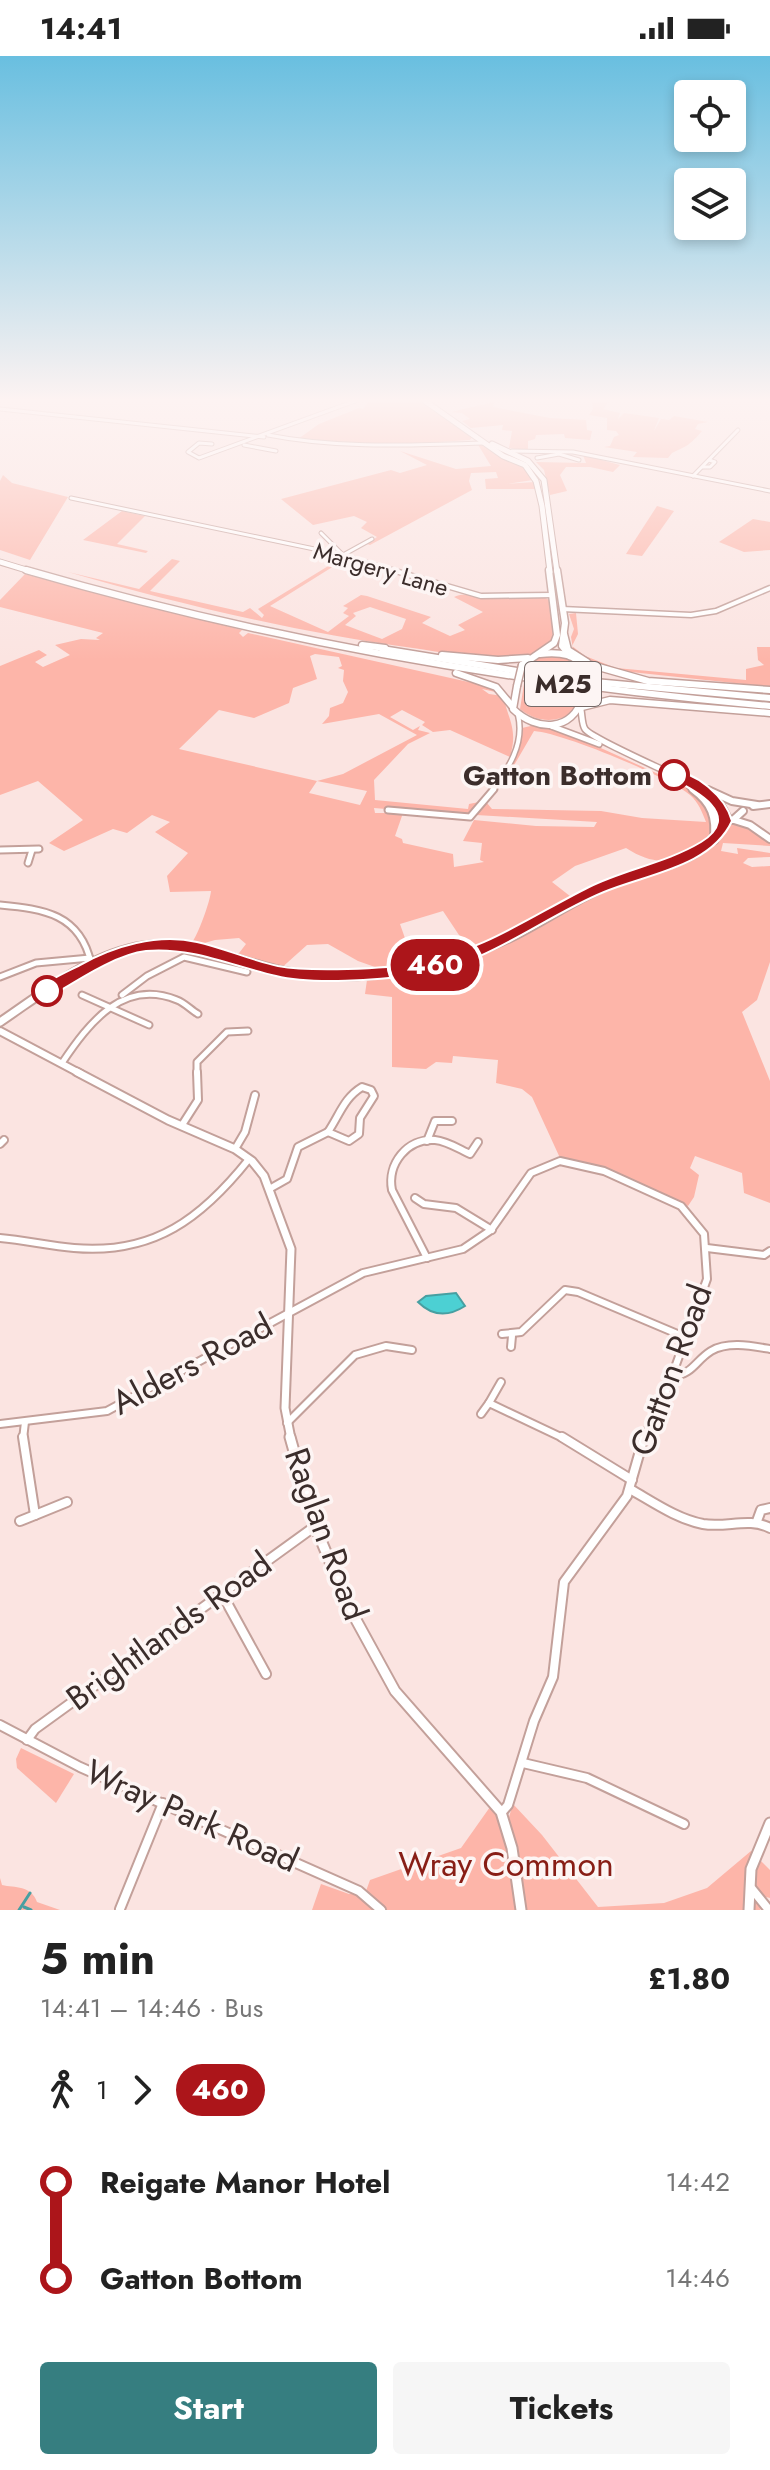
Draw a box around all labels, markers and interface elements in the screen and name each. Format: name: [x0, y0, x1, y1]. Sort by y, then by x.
text: 14:41: [40, 7, 122, 50]
map controls: [674, 80, 746, 240]
button: locate: [674, 80, 746, 152]
button: layers: [674, 168, 746, 240]
street label: Margery Lane: [309, 533, 453, 605]
road number: M25: [525, 662, 601, 706]
place label: Gatton Bottom: [463, 755, 652, 796]
marker: Gatton Bottom: [659, 760, 689, 790]
line badge: 460: [389, 939, 481, 991]
text: 460: [407, 944, 463, 985]
unlabelled marker: [32, 976, 62, 1006]
street label: Gatton Road: [617, 1278, 725, 1462]
street label: Alders Road: [103, 1301, 281, 1427]
street label: Raglan Road: [272, 1441, 380, 1627]
street label: Brightlands Road: [56, 1540, 282, 1722]
street label: Wray Park Road: [78, 1747, 306, 1885]
park label: Wray Common: [398, 1840, 614, 1889]
text: 5 min: [40, 1927, 155, 1991]
text: £1.80: [648, 1957, 730, 2000]
text: 14:41 – 14:46 · Bus: [40, 1989, 263, 2027]
icon: walk: [40, 2068, 84, 2112]
icon: forward: [120, 2068, 164, 2112]
text: 460: [192, 2069, 249, 2110]
text: 1: [96, 2071, 108, 2109]
text: Reigate Manor Hotel: [100, 2161, 390, 2204]
text: 14:42: [665, 2163, 730, 2201]
text: Gatton Bottom: [100, 2257, 303, 2300]
text: 14:46: [665, 2259, 730, 2297]
button: Start: [40, 2362, 377, 2454]
button: Tickets: [393, 2362, 730, 2454]

